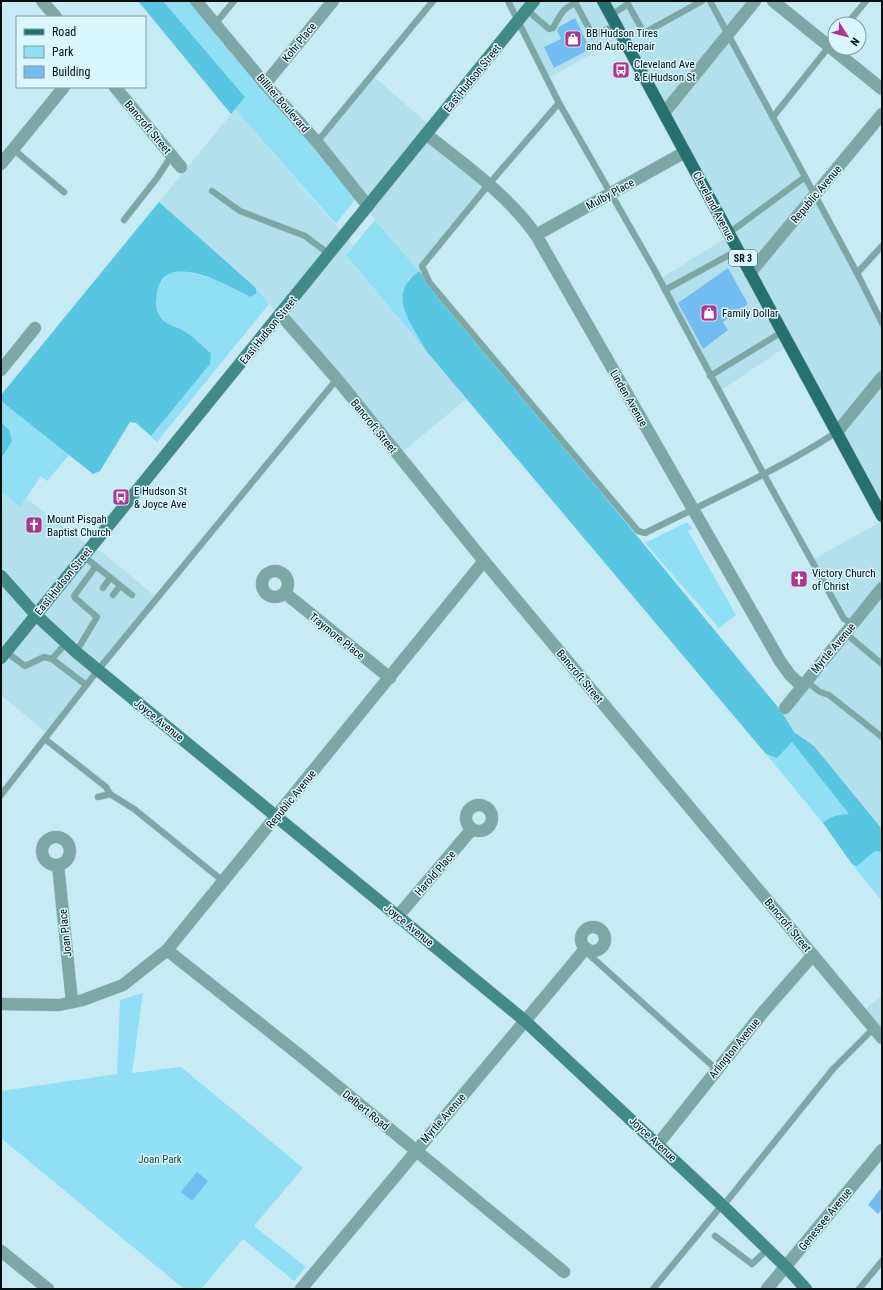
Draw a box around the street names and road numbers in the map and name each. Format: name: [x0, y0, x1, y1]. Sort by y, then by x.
street label: Kohr Place: [280, 20, 319, 65]
street label: East Hudson Street: [441, 42, 504, 115]
street label: Billiter Boulevard: [254, 71, 312, 135]
street label: Bancroft Street: [122, 98, 174, 157]
street label: Republic Avenue: [788, 163, 844, 226]
street label: Cleveland Avenue: [690, 169, 737, 243]
street label: Mulby Place: [584, 176, 636, 213]
road number: SR 3: [729, 250, 757, 266]
street label: East Hudson Street: [237, 294, 300, 367]
street label: Linden Avenue: [607, 368, 650, 429]
street label: Bancroft Street: [348, 397, 399, 456]
street label: East Hudson Street: [32, 545, 95, 618]
street label: Traymore Place: [307, 610, 367, 663]
street label: Myrtle Avenue: [809, 621, 858, 676]
street label: Bancroft Street: [554, 647, 606, 706]
street label: Joyce Avenue: [131, 697, 186, 744]
street label: Republic Avenue: [264, 767, 319, 831]
street label: Harold Place: [412, 848, 458, 899]
street label: Bancroft Street: [762, 896, 814, 955]
street label: Joyce Avenue: [381, 902, 436, 949]
street label: Joan Place: [57, 908, 74, 958]
street label: Arlington Avenue: [706, 1016, 763, 1081]
street label: Delbert Road: [340, 1088, 392, 1133]
street label: Myrtle Avenue: [418, 1091, 469, 1146]
street label: Joyce Avenue: [626, 1114, 679, 1164]
street label: Genessee Avenue: [796, 1185, 855, 1253]

